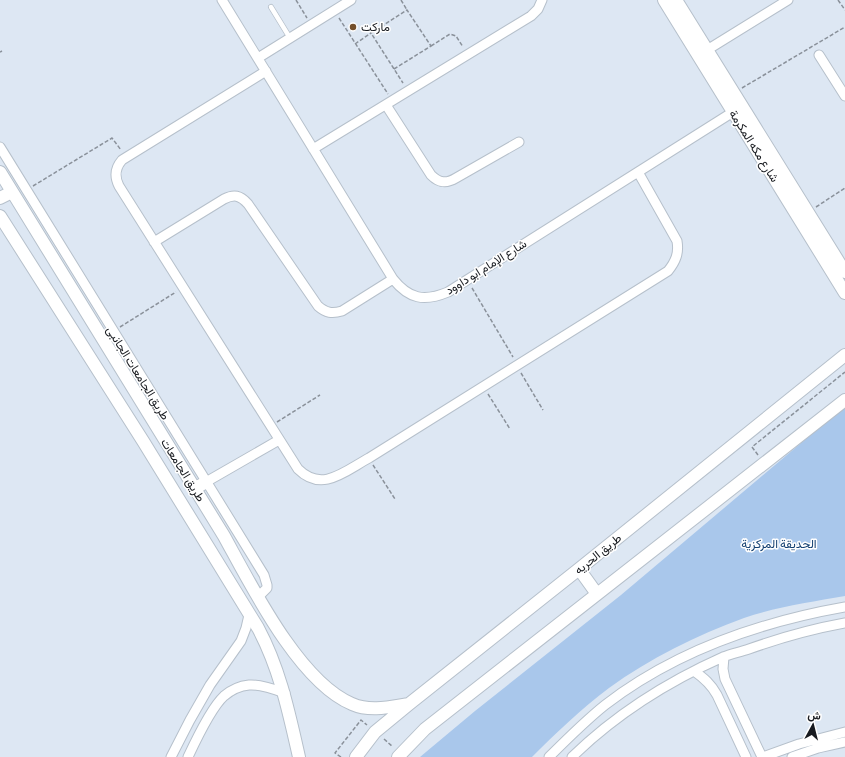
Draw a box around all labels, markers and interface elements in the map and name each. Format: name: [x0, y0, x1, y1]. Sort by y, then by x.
place label: ماركت: [361, 21, 390, 35]
marker: ماركت: [348, 22, 358, 32]
street label: شارع مكه المكرمة: [725, 108, 781, 186]
street label: شارع الإمام ابو داوود: [443, 237, 530, 299]
street label: طريق الجامعات الجانبى: [103, 324, 172, 423]
street label: طريق الجامعات: [157, 436, 207, 505]
street label: طريق الحريه: [572, 531, 625, 578]
park label: الحديقة المركزية: [741, 538, 817, 552]
north arrow: [793, 705, 833, 745]
text: ش: [807, 709, 821, 723]

